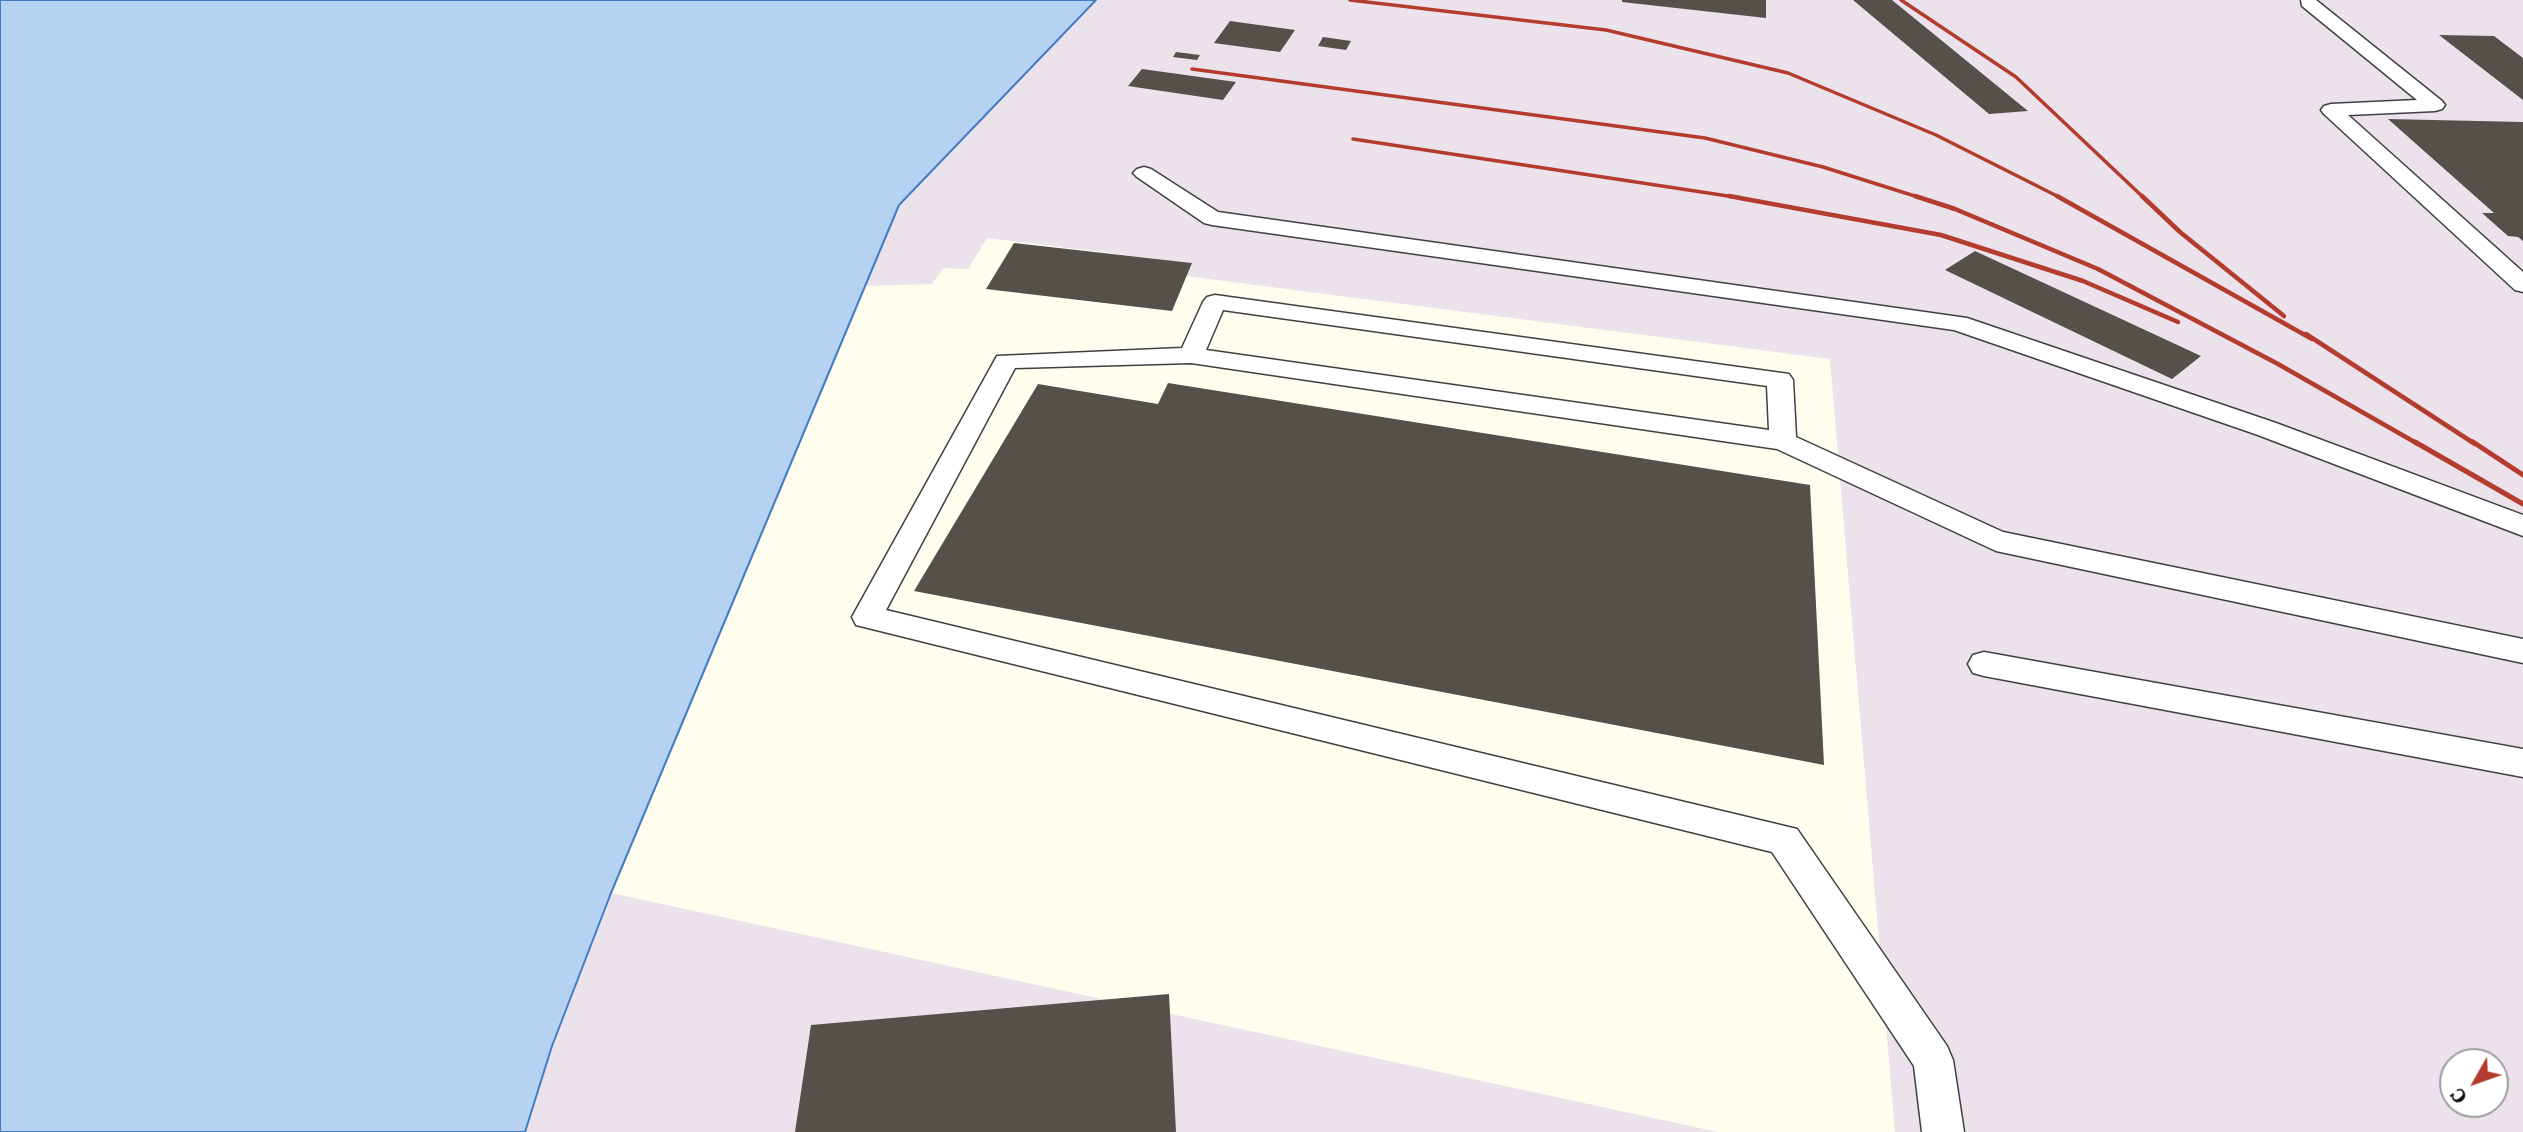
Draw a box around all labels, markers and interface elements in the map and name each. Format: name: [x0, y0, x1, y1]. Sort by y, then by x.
north arrow: [2439, 1048, 2509, 1118]
text: С: [2446, 1083, 2472, 1108]

